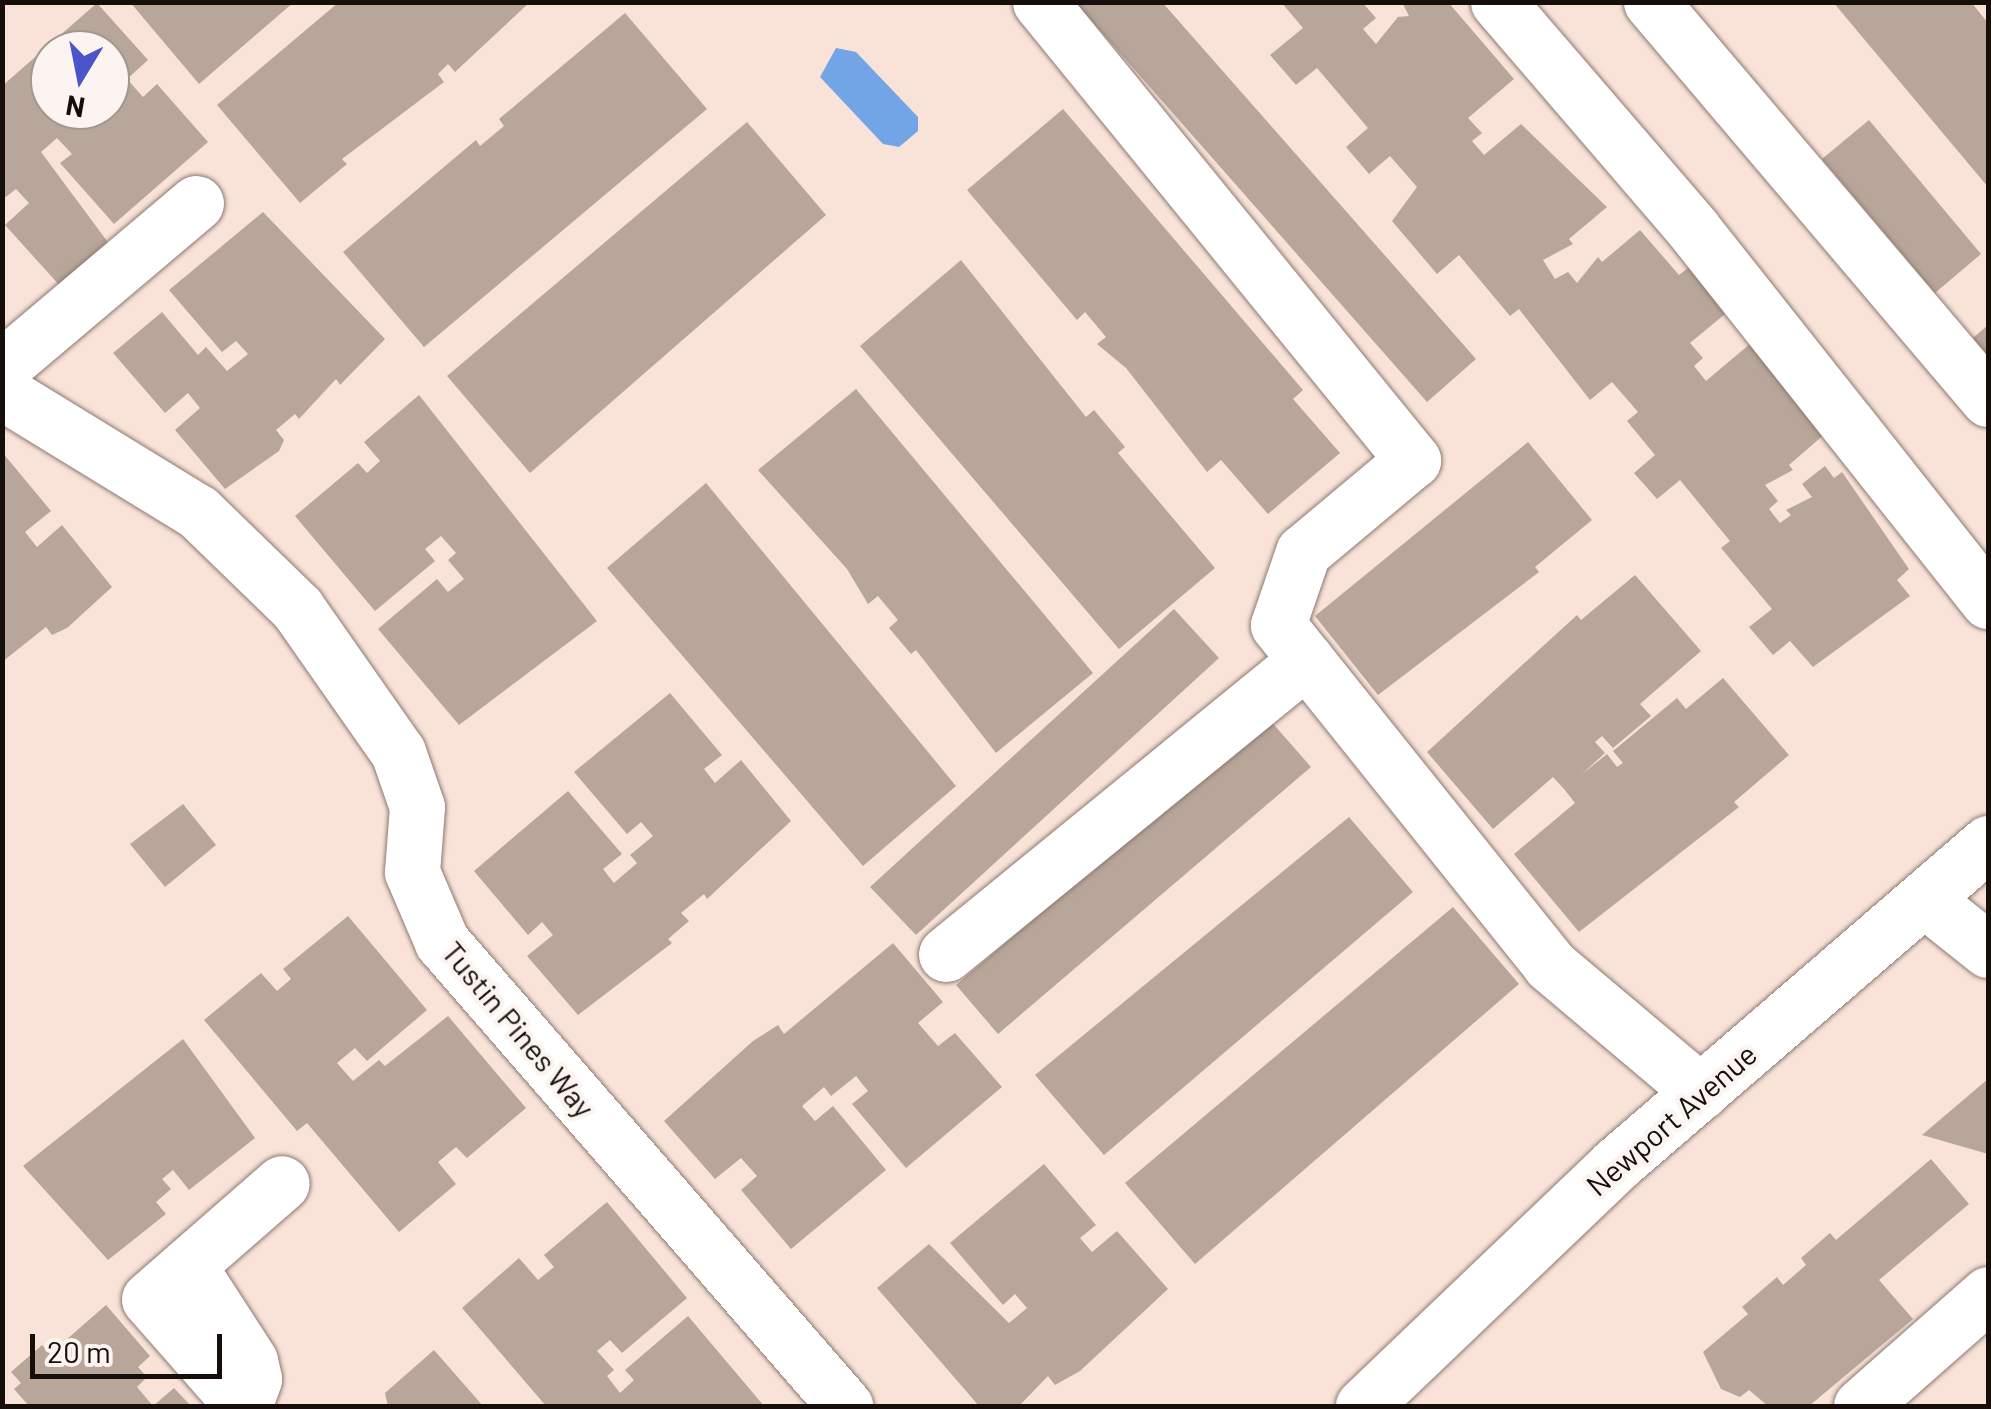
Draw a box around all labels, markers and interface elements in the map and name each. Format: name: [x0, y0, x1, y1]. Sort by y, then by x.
north arrow: [30, 30, 130, 130]
text: N: [63, 89, 87, 126]
street label: Tustin Pines Way: [435, 934, 603, 1124]
street label: Newport Avenue: [1579, 1035, 1763, 1203]
scale bar: [35, 1314, 228, 1376]
text: 20 m: [47, 1333, 111, 1369]

